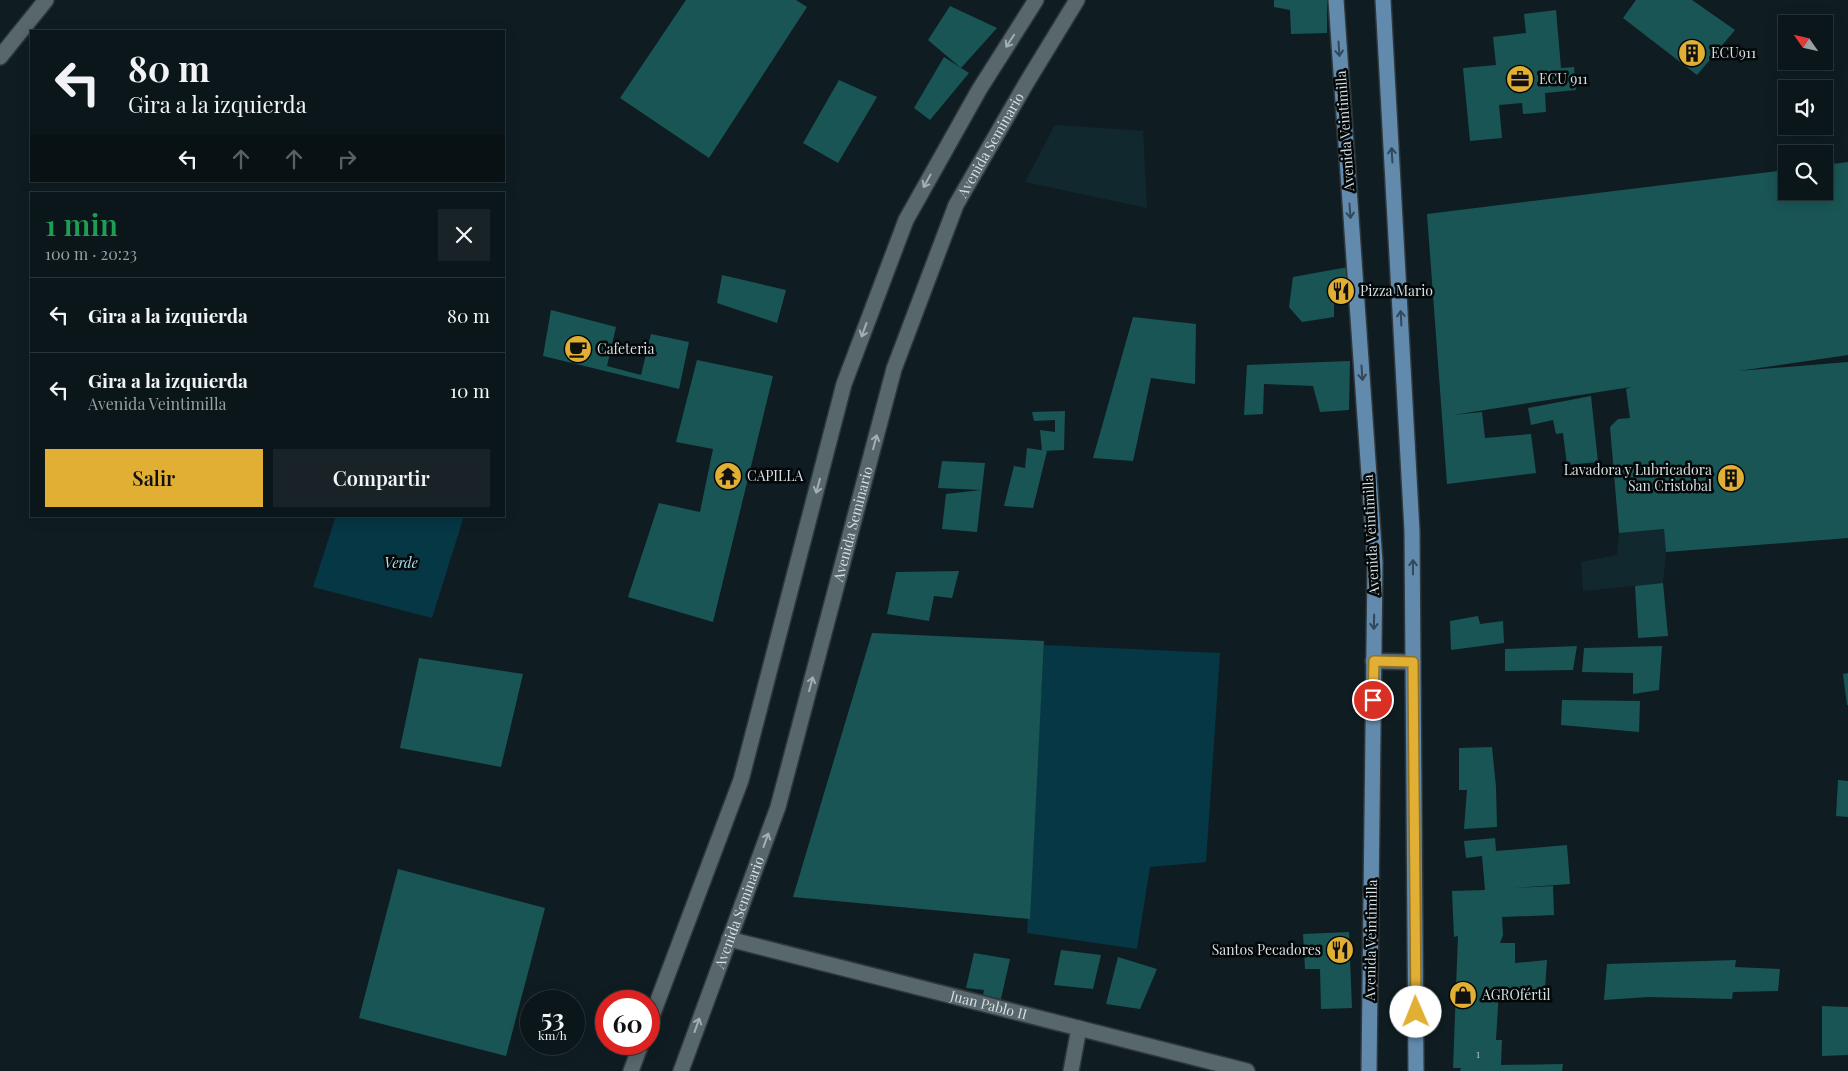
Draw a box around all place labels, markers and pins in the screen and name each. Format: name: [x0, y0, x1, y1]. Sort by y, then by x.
building icon: ECU911: [1677, 38, 1707, 68]
place label: ECU911: [1711, 43, 1756, 62]
office icon: ECU 911: [1505, 64, 1535, 94]
place label: ECU 911: [1539, 69, 1588, 88]
restaurant icon: Pizza Mario: [1326, 276, 1356, 306]
place label: Pizza Mario: [1360, 281, 1433, 300]
cafe icon: Cafeteria: [563, 334, 593, 364]
place label: Cafeteria: [597, 339, 654, 358]
place label: Lavadora y Lubricadora San Cristobal: [1564, 460, 1712, 495]
temple icon: CAPILLA: [713, 461, 743, 491]
building icon: Lavadora y Lubricadora San Cristobal: [1716, 463, 1746, 493]
place label: CAPILLA: [747, 466, 804, 485]
pin: [1352, 679, 1394, 721]
restaurant icon: Santos Pecadores: [1325, 935, 1355, 965]
place label: Santos Pecadores: [1212, 940, 1321, 959]
shop icon: AGROfértil: [1448, 980, 1478, 1010]
place label: AGROfértil: [1481, 985, 1551, 1004]

